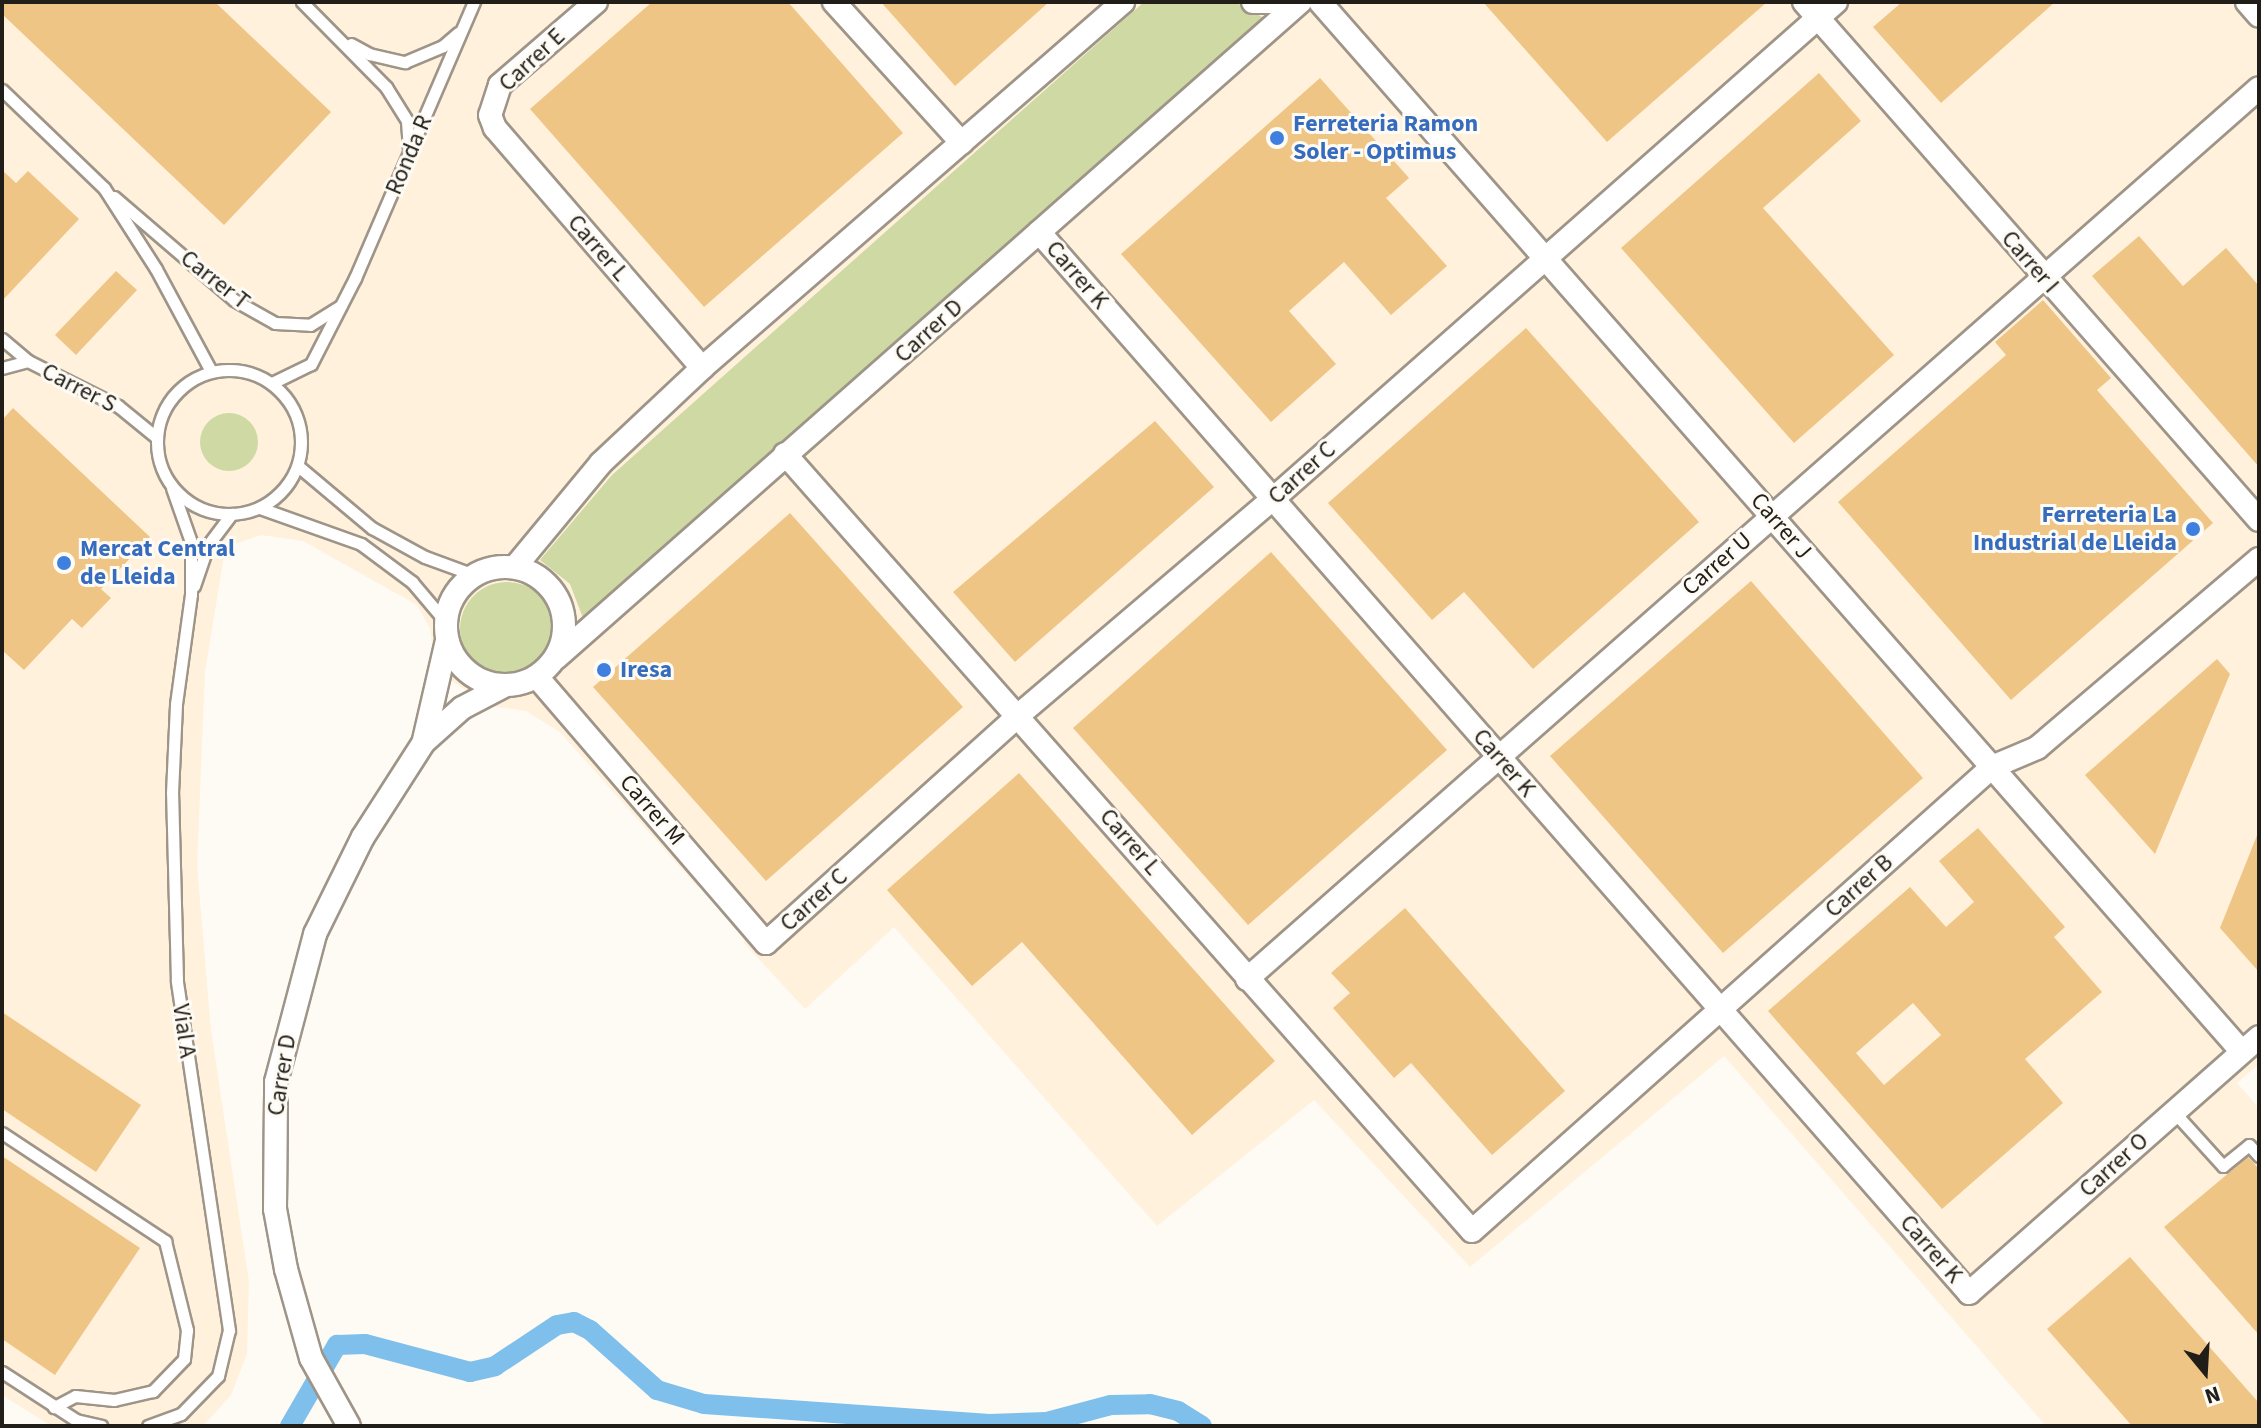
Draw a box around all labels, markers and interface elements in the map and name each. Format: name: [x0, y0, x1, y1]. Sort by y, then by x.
street label: Carrer E: [493, 22, 571, 98]
place label: Ferreteria Ramon Soler - Optimus: [1293, 110, 1478, 166]
street label: Ronda R: [379, 111, 439, 199]
marker: Ferreteria Ramon Soler - Optimus: [1268, 129, 1286, 147]
street label: Carrer L: [561, 209, 635, 287]
street label: Carrer I: [1995, 225, 2065, 299]
street label: Carrer K: [1040, 235, 1114, 315]
street label: Carrer T: [175, 244, 255, 316]
street label: Carrer D: [889, 293, 969, 369]
street label: Carrer S: [37, 357, 121, 419]
street label: Carrer C: [1262, 435, 1342, 511]
street label: Carrer J: [1744, 487, 1818, 565]
place label: Ferreteria La Industrial de Lleida: [1973, 501, 2177, 557]
marker: Ferreteria La Industrial de Lleida: [2184, 520, 2202, 538]
street label: Carrer U: [1676, 526, 1758, 602]
place label: Mercat Central de Lleida: [80, 535, 235, 591]
marker: Mercat Central de Lleida: [55, 554, 73, 572]
place label: Iresa: [620, 656, 672, 684]
marker: Iresa: [595, 661, 613, 679]
street label: Carrer K: [1467, 723, 1541, 803]
street label: Carrer M: [613, 769, 691, 851]
street label: Carrer L: [1093, 803, 1167, 881]
street label: Carrer B: [1819, 848, 1899, 924]
street label: Carrer C: [774, 862, 854, 938]
street label: Vial A: [166, 1002, 202, 1060]
street label: Carrer D: [261, 1032, 303, 1118]
street label: Carrer O: [2073, 1126, 2155, 1204]
street label: Carrer K: [1894, 1209, 1968, 1289]
north arrow: [2165, 1332, 2245, 1412]
text: N: [2201, 1377, 2224, 1412]

